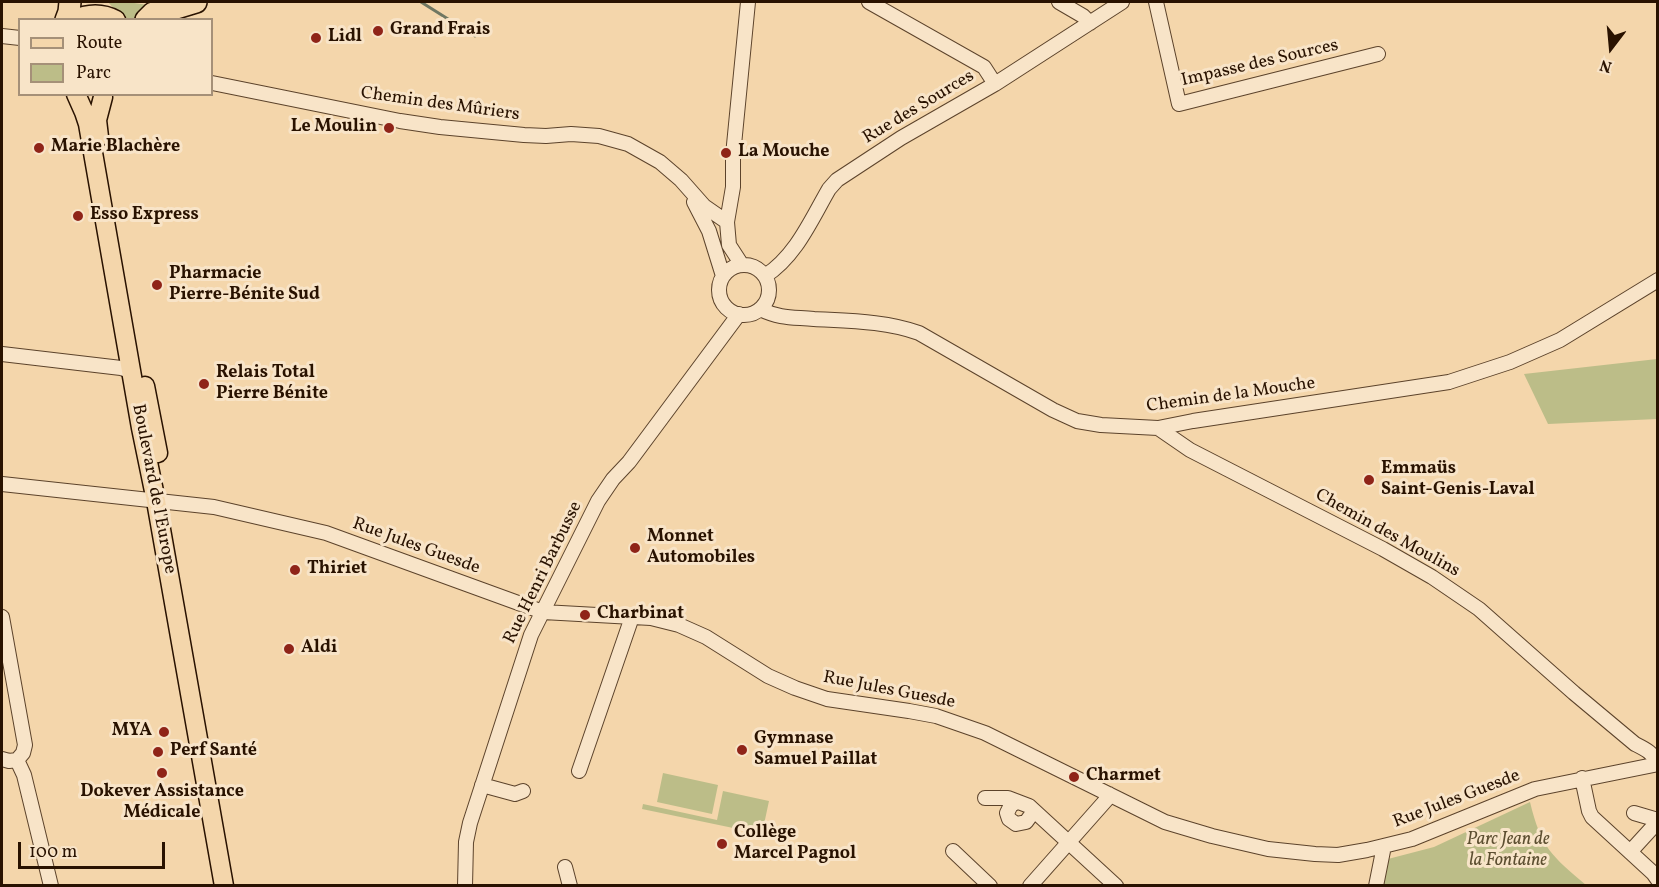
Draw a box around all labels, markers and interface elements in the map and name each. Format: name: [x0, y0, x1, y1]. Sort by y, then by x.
legend: [18, 18, 213, 96]
north arrow: [1581, 18, 1641, 78]
place label: Grand Frais: [390, 20, 490, 42]
marker: Grand Frais: [371, 24, 385, 38]
place label: Lidl: [328, 27, 362, 49]
text: Route: [76, 31, 122, 56]
marker: Lidl: [309, 31, 323, 45]
street label: Impasse des Sources: [1179, 35, 1341, 93]
text: N: [1597, 53, 1615, 77]
text: Parc: [76, 61, 111, 86]
street label: Rue des Sources: [859, 66, 979, 150]
street label: Chemin des Mûriers: [359, 83, 521, 127]
place label: Le Moulin: [291, 117, 377, 139]
marker: Le Moulin: [382, 121, 396, 135]
place label: Marie Blachère: [51, 137, 180, 159]
marker: Marie Blachère: [32, 141, 46, 155]
place label: La Mouche: [738, 142, 829, 164]
marker: La Mouche: [719, 146, 733, 160]
place label: Esso Express: [90, 205, 199, 227]
marker: Esso Express: [71, 209, 85, 223]
place label: Pharmacie Pierre-Bénite Sud: [169, 264, 320, 306]
marker: Pharmacie Pierre-Bénite Sud: [150, 278, 164, 292]
place label: Relais Total Pierre Bénite: [216, 363, 328, 406]
street label: Chemin de la Mouche: [1145, 373, 1317, 419]
marker: Relais Total Pierre Bénite: [197, 377, 211, 391]
street label: Boulevard de l'Europe: [126, 402, 180, 576]
place label: Emmaüs Saint-Genis-Laval: [1381, 459, 1535, 502]
marker: Emmaüs Saint-Genis-Laval: [1362, 473, 1376, 487]
street label: Chemin des Moulins: [1311, 485, 1463, 583]
street label: Rue Henri Barbusse: [500, 498, 588, 648]
street label: Rue Jules Guesde: [349, 514, 483, 580]
place label: Monnet Automobiles: [647, 527, 755, 570]
marker: Monnet Automobiles: [628, 541, 642, 555]
place label: Thiriet: [307, 559, 367, 581]
marker: Thiriet: [288, 563, 302, 577]
place label: Charbinat: [597, 604, 684, 626]
marker: Charbinat: [578, 608, 592, 622]
place label: Aldi: [301, 638, 337, 660]
marker: Aldi: [282, 642, 296, 656]
street label: Rue Jules Guesde: [821, 668, 957, 714]
place label: MYA: [112, 721, 152, 743]
marker: MYA: [157, 725, 171, 739]
place label: Gymnase Samuel Paillat: [754, 729, 877, 771]
place label: Perf Santé: [170, 741, 257, 763]
marker: Gymnase Samuel Paillat: [735, 743, 749, 757]
marker: Perf Santé: [151, 745, 165, 759]
marker: Dokever Assistance Médicale: [155, 766, 169, 780]
place label: Charmet: [1086, 766, 1161, 788]
street label: Rue Jules Guesde: [1391, 766, 1523, 834]
marker: Charmet: [1067, 770, 1081, 784]
place label: Dokever Assistance Médicale: [80, 782, 244, 824]
place label: Collège Marcel Pagnol: [734, 823, 856, 866]
scale bar: [21, 830, 168, 868]
park label: Parc Jean de la Fontaine: [1466, 830, 1550, 872]
marker: Collège Marcel Pagnol: [715, 837, 729, 851]
text: 100 m: [29, 840, 78, 865]

